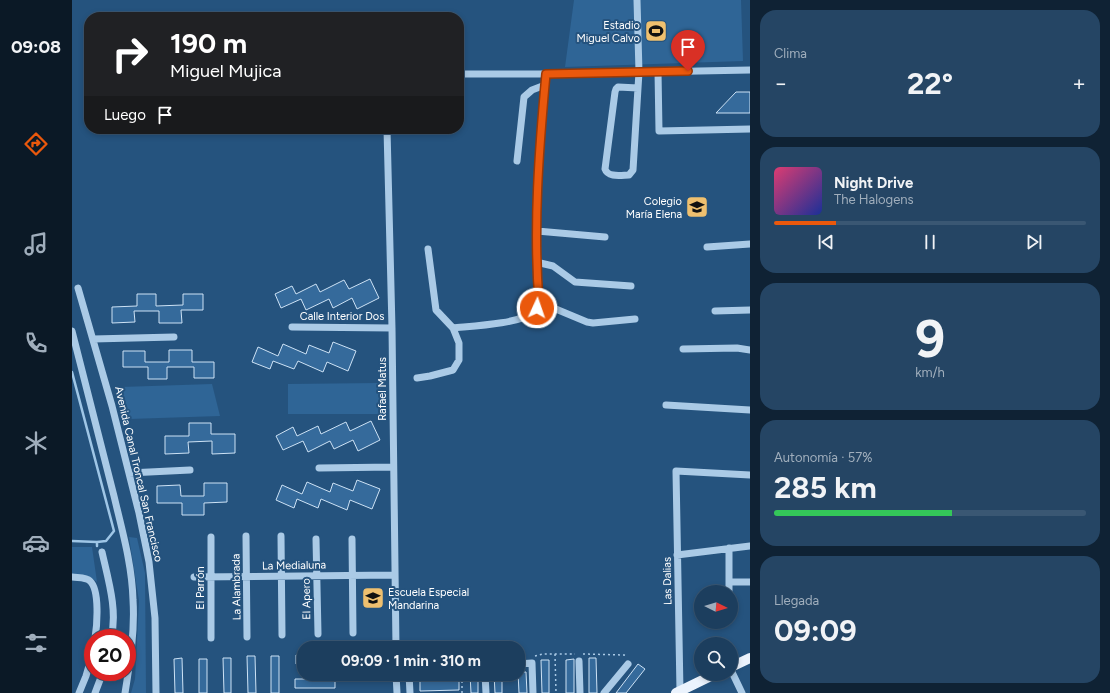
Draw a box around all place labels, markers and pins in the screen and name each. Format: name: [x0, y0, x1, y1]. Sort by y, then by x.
sports icon: Estadio Miguel Calvo: [643, 18, 669, 44]
place label: Estadio Miguel Calvo: [576, 19, 640, 45]
pin: [671, 30, 705, 71]
school or university icon: Colegio María Elena: [684, 194, 710, 220]
place label: Colegio María Elena: [626, 195, 682, 221]
school or university icon: Escuela Especial Mandarina: [360, 585, 386, 611]
place label: Escuela Especial Mandarina: [388, 586, 469, 612]

